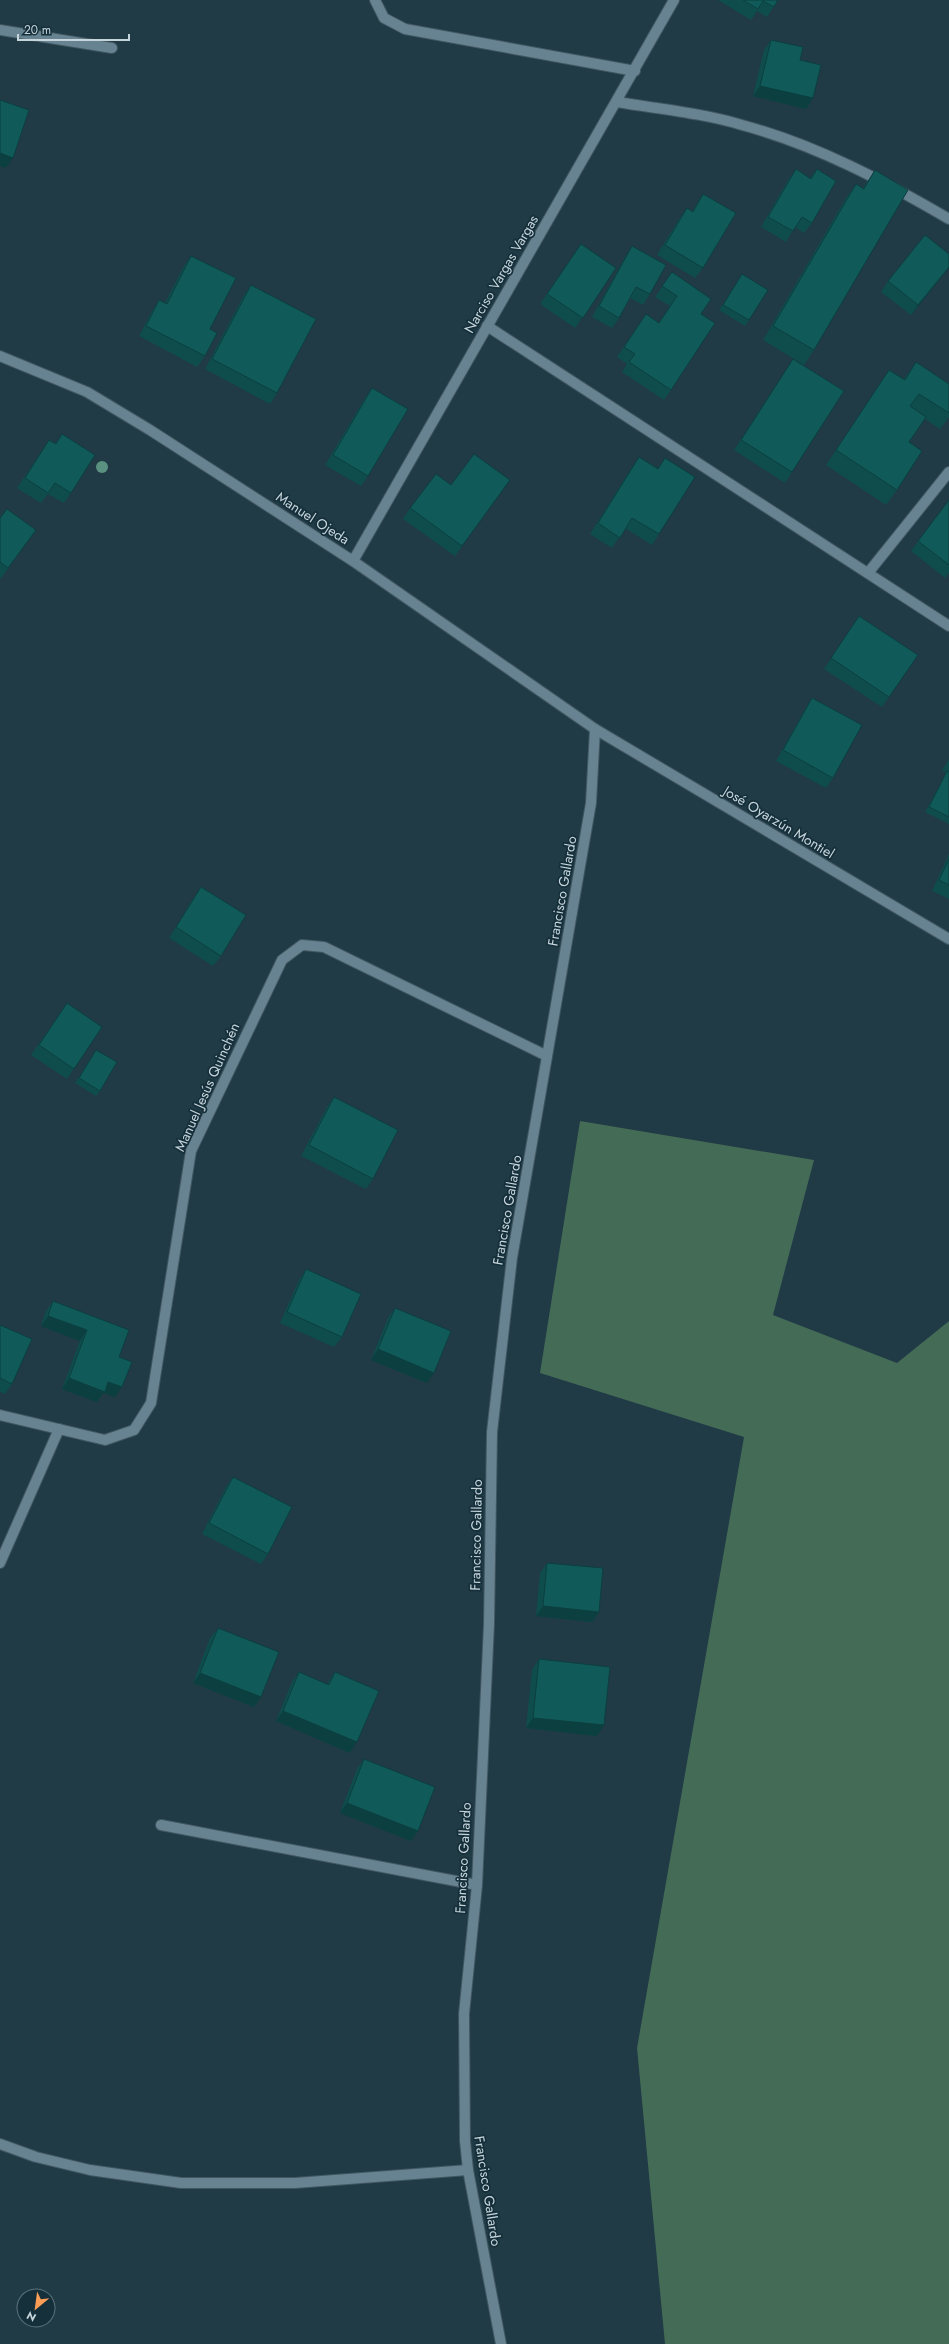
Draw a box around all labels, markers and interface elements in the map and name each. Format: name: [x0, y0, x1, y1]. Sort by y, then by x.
scale bar: [18, 16, 129, 42]
text: 20 m: [24, 21, 51, 39]
street label: Narciso Vargas Vargas: [459, 211, 543, 337]
street label: Manuel Ojeda: [272, 487, 354, 549]
street label: José Oyarzún Montiel: [718, 780, 838, 863]
street label: Francisco Gallardo: [542, 834, 582, 948]
street label: Manuel Jesús Quinchén: [170, 1020, 244, 1154]
street label: Francisco Gallardo: [487, 1153, 527, 1267]
street label: Francisco Gallardo: [465, 1479, 487, 1591]
street label: Francisco Gallardo: [450, 1802, 476, 1914]
street label: Francisco Gallardo: [469, 2134, 507, 2248]
north arrow: [16, 2288, 56, 2328]
text: N: [23, 2308, 39, 2326]

